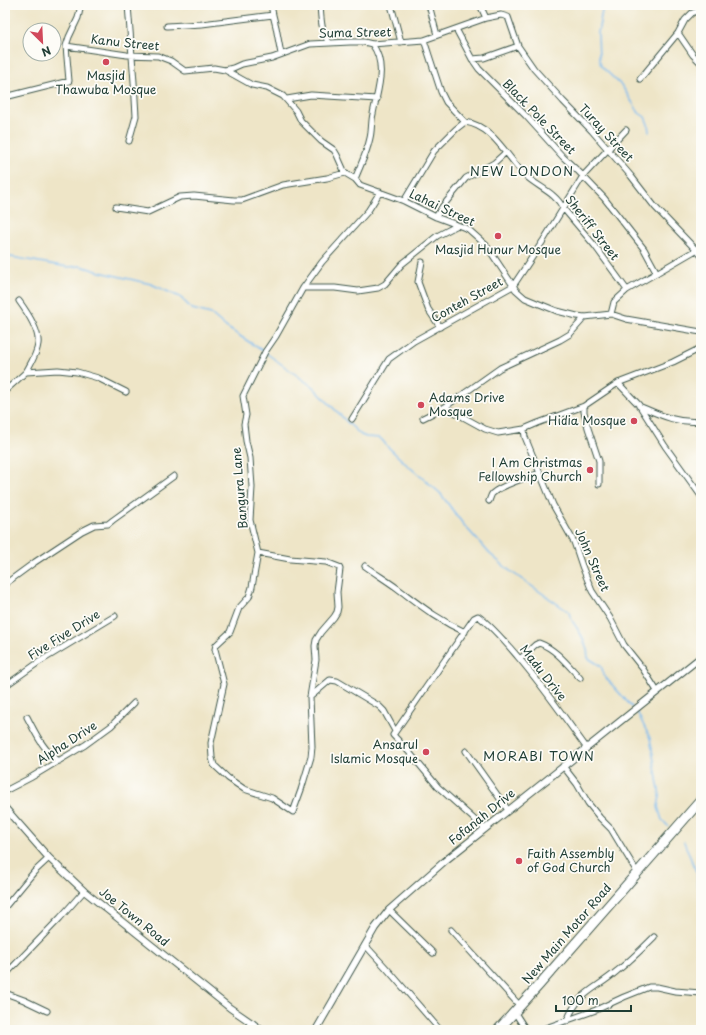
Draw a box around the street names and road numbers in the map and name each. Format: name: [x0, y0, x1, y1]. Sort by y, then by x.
street label: Suma Street: [318, 22, 392, 42]
street label: Kanu Street: [90, 29, 161, 55]
street label: Black Pole Street: [499, 74, 581, 158]
street label: Turay Street: [575, 99, 638, 165]
street label: Lahai Street: [406, 184, 478, 230]
street label: Sheriff Street: [562, 191, 624, 264]
street label: Conteh Street: [427, 272, 506, 326]
street label: Bangura Lane: [226, 446, 252, 530]
street label: John Street: [571, 525, 615, 594]
street label: Five Five Drive: [24, 605, 103, 664]
street label: Madu Drive: [516, 640, 571, 704]
street label: Alpha Drive: [33, 716, 100, 768]
street label: Fofanah Drive: [444, 784, 518, 849]
street label: New Main Motor Road: [517, 879, 615, 988]
street label: Joe Town Road: [96, 882, 174, 950]

